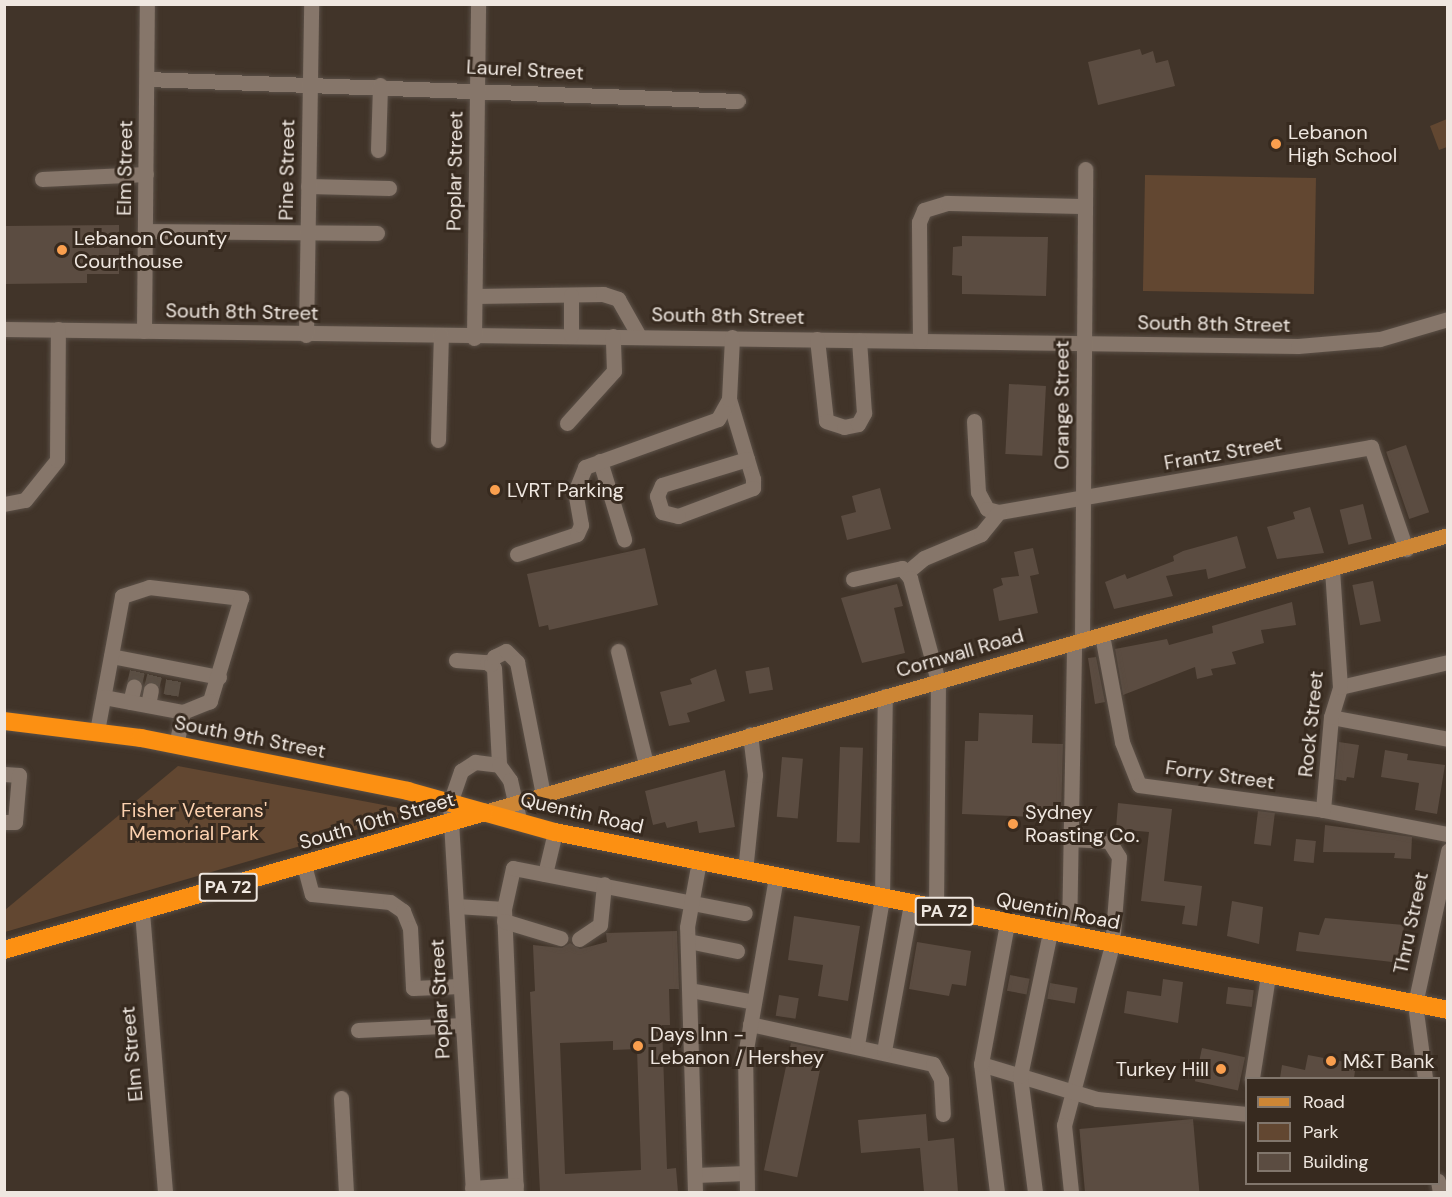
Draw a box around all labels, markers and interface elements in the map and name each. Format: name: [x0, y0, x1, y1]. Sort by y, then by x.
street label: Laurel Street: [466, 55, 584, 85]
street label: Poplar Street: [442, 111, 468, 231]
street label: Pine Street: [274, 119, 300, 221]
street label: Elm Street: [112, 120, 138, 216]
place label: Lebanon High School: [1288, 120, 1397, 167]
marker: Lebanon High School: [1269, 137, 1283, 151]
place label: Lebanon County Courthouse: [74, 226, 227, 273]
marker: Lebanon County Courthouse: [55, 243, 69, 257]
street label: South 8th Street: [165, 299, 319, 325]
street label: South 8th Street: [651, 303, 805, 329]
street label: South 8th Street: [1137, 311, 1291, 337]
street label: Orange Street: [1050, 340, 1074, 470]
street label: Frantz Street: [1162, 431, 1284, 475]
place label: LVRT Parking: [507, 478, 624, 502]
marker: LVRT Parking: [488, 483, 502, 497]
street label: Cornwall Road: [893, 623, 1027, 683]
street label: Rock Street: [1293, 670, 1329, 778]
street label: South 9th Street: [172, 711, 328, 763]
street label: Forry Street: [1164, 755, 1276, 795]
street label: South 10th Street: [296, 787, 458, 855]
street label: Quentin Road: [518, 787, 646, 839]
park label: Fisher Veterans' Memorial Park: [121, 799, 267, 846]
place label: Sydney Roasting Co.: [1025, 801, 1139, 848]
marker: Sydney Roasting Co.: [1006, 817, 1020, 831]
street label: Thru Street: [1388, 870, 1434, 976]
road number: PA 72: [198, 872, 258, 902]
street label: Quentin Road: [994, 887, 1122, 935]
road number: PA 72: [914, 896, 974, 926]
street label: Poplar Street: [425, 938, 455, 1060]
street label: Elm Street: [116, 1005, 148, 1103]
place label: Days Inn - Lebanon / Hershey: [650, 1022, 824, 1069]
marker: Days Inn - Lebanon / Hershey: [631, 1039, 645, 1053]
place label: M&T Bank: [1343, 1049, 1435, 1073]
marker: M&T Bank: [1324, 1054, 1338, 1068]
place label: Turkey Hill: [1116, 1057, 1209, 1081]
marker: Turkey Hill: [1214, 1062, 1228, 1076]
legend: [1245, 1077, 1440, 1185]
text: Road: [1303, 1090, 1345, 1114]
text: Park: [1303, 1120, 1339, 1144]
text: Building: [1303, 1150, 1368, 1174]

